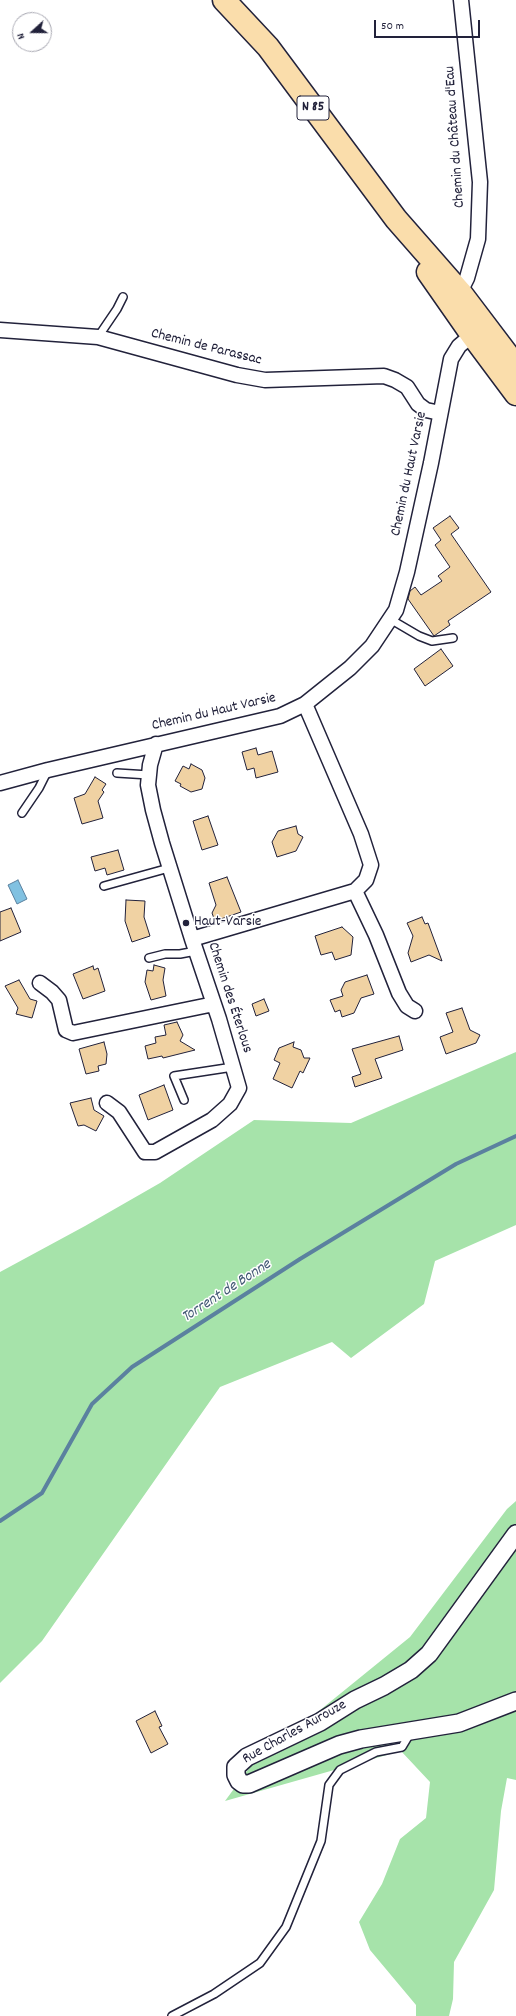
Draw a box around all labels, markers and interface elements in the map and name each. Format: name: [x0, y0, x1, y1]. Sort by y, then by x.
north arrow: [12, 12, 52, 52]
scale bar: [376, 12, 482, 38]
text: 50 m: [381, 18, 404, 35]
text: N: [13, 31, 30, 41]
street label: Chemin du Château d'Eau: [442, 65, 470, 209]
road number: N 85: [297, 96, 329, 120]
street label: Chemin de Parassac: [149, 326, 263, 370]
street label: Chemin du Haut Varsie: [388, 410, 432, 538]
street label: Chemin du Haut Varsie: [150, 690, 278, 736]
place label: Haut-Varsie: [194, 914, 261, 932]
marker: Haut-Varsie: [181, 918, 191, 928]
street label: Chemin des Éterlous: [203, 940, 255, 1056]
water label: Torrent de Bonne: [179, 1256, 275, 1328]
street label: Rue Charles Aurouze: [240, 1697, 350, 1769]

